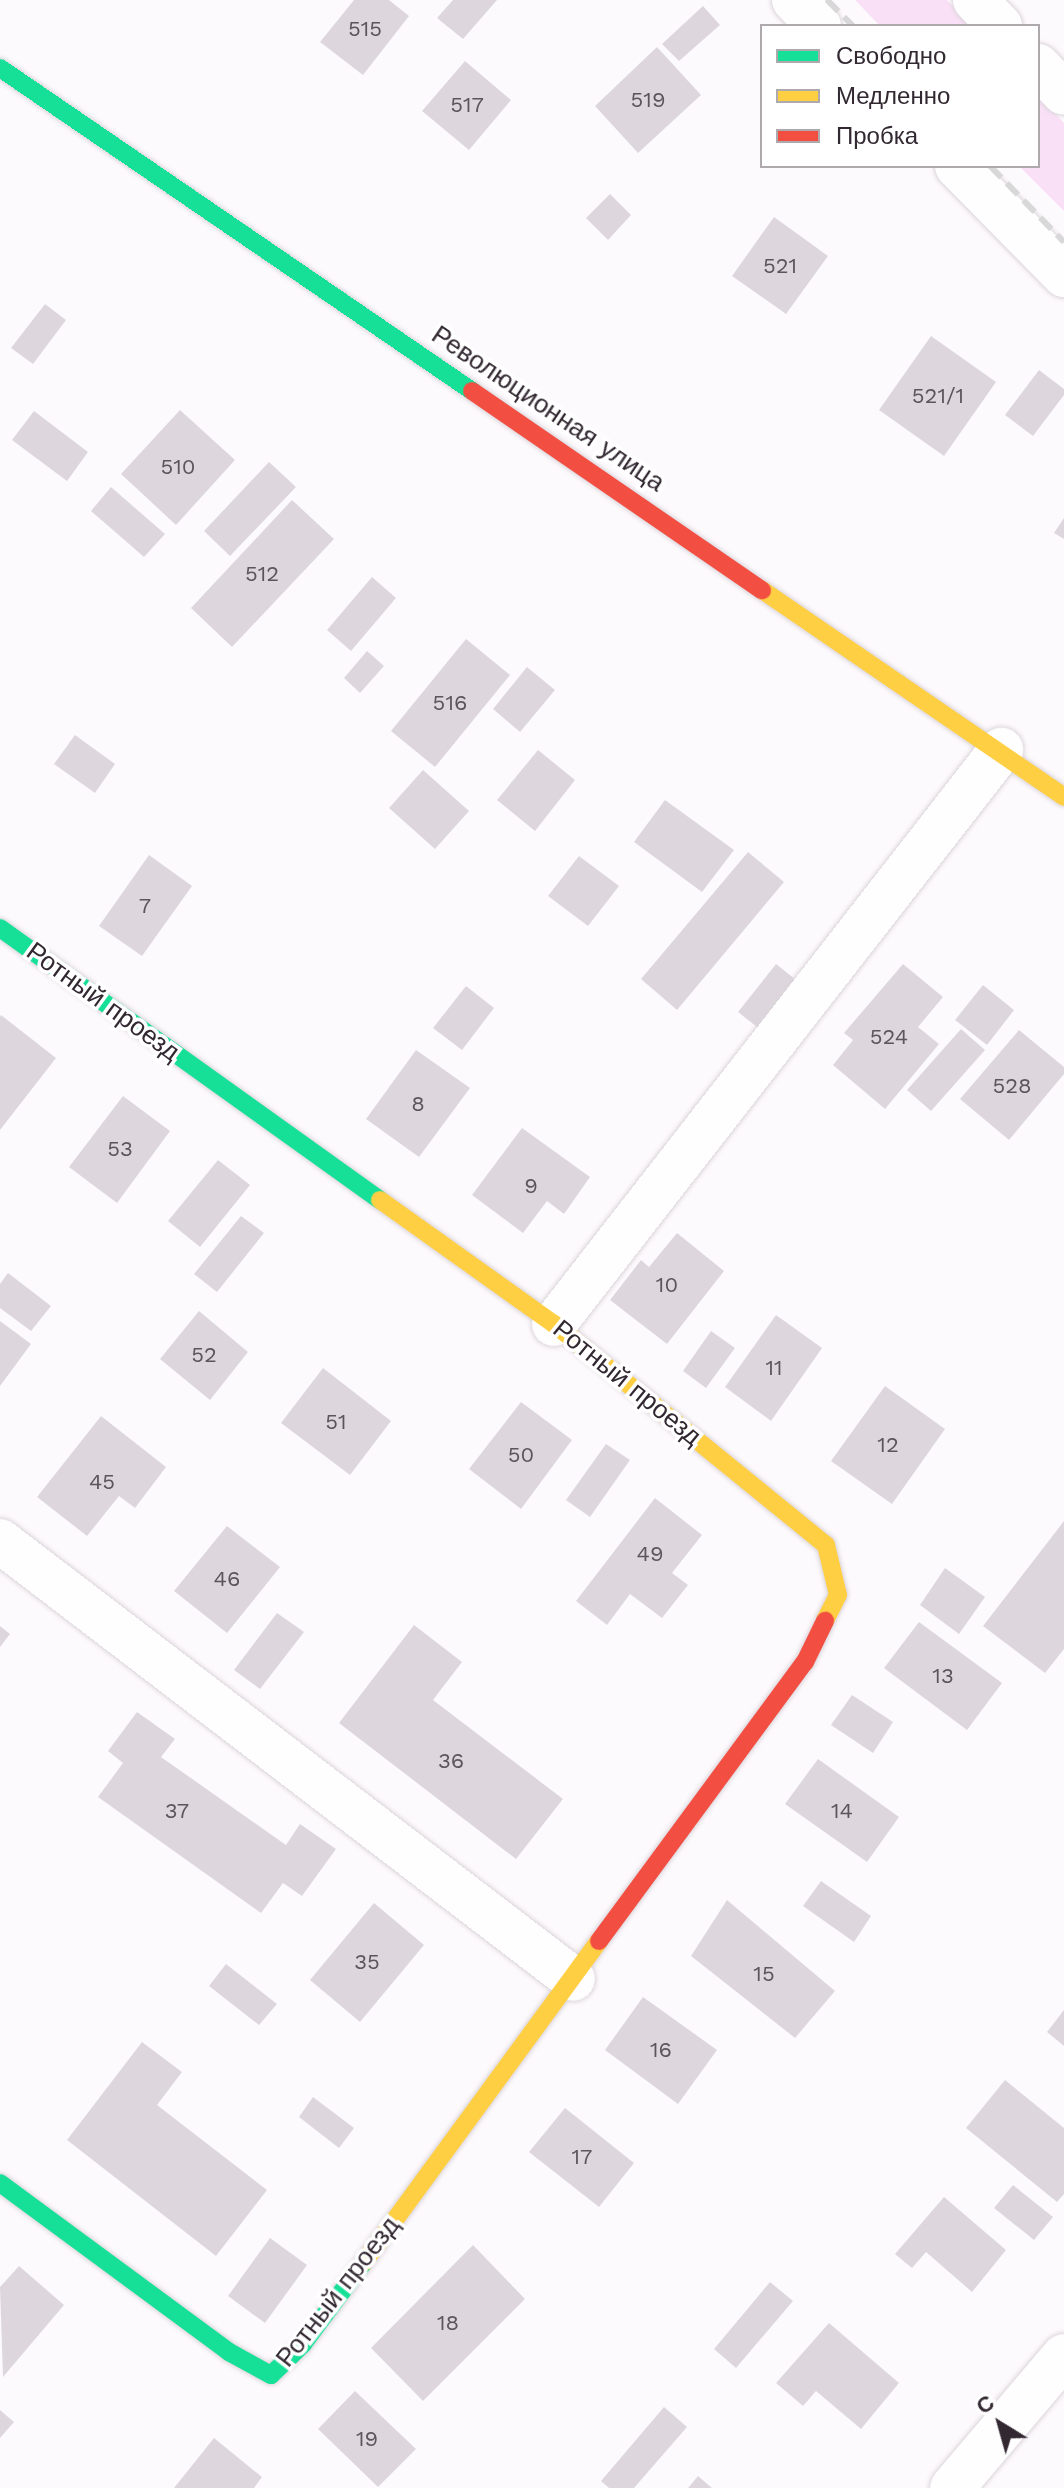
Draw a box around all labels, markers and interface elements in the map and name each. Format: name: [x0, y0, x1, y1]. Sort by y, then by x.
house number: 515: [348, 16, 382, 42]
legend: [760, 24, 1040, 168]
text: Свободно: [836, 42, 946, 70]
text: Медленно: [836, 82, 950, 110]
house number: 519: [631, 87, 665, 113]
house number: 517: [450, 92, 484, 118]
text: Пробка: [836, 122, 918, 150]
house number: 521: [763, 253, 797, 279]
street label: Революционная улица: [426, 319, 670, 499]
house number: 521/1: [912, 383, 964, 409]
house number: 510: [160, 454, 196, 480]
house number: 512: [245, 561, 279, 587]
house number: 516: [433, 690, 467, 716]
house number: 7: [139, 893, 151, 919]
street label: Ротный проезд: [20, 936, 186, 1068]
house number: 524: [870, 1024, 908, 1050]
house number: 528: [992, 1073, 1032, 1099]
house number: 8: [411, 1091, 425, 1117]
house number: 53: [107, 1136, 133, 1162]
house number: 9: [524, 1173, 538, 1199]
house number: 10: [656, 1272, 678, 1298]
street label: Ротный проезд: [547, 1314, 707, 1452]
house number: 52: [191, 1342, 217, 1368]
house number: 11: [765, 1355, 783, 1381]
house number: 51: [325, 1409, 347, 1435]
house number: 12: [877, 1432, 899, 1458]
house number: 50: [508, 1442, 534, 1468]
house number: 45: [89, 1469, 115, 1495]
house number: 49: [636, 1541, 664, 1567]
house number: 46: [214, 1566, 240, 1592]
house number: 13: [932, 1663, 954, 1689]
house number: 36: [438, 1748, 464, 1774]
house number: 37: [165, 1798, 189, 1824]
house number: 14: [831, 1798, 853, 1824]
house number: 35: [354, 1949, 380, 1975]
house number: 15: [753, 1961, 775, 1987]
house number: 16: [650, 2037, 672, 2063]
house number: 17: [572, 2144, 592, 2170]
street label: Ротный проезд: [270, 2211, 406, 2373]
house number: 18: [437, 2310, 459, 2336]
north arrow: [960, 2384, 1040, 2464]
text: С: [971, 2390, 999, 2419]
house number: 19: [356, 2426, 378, 2452]

